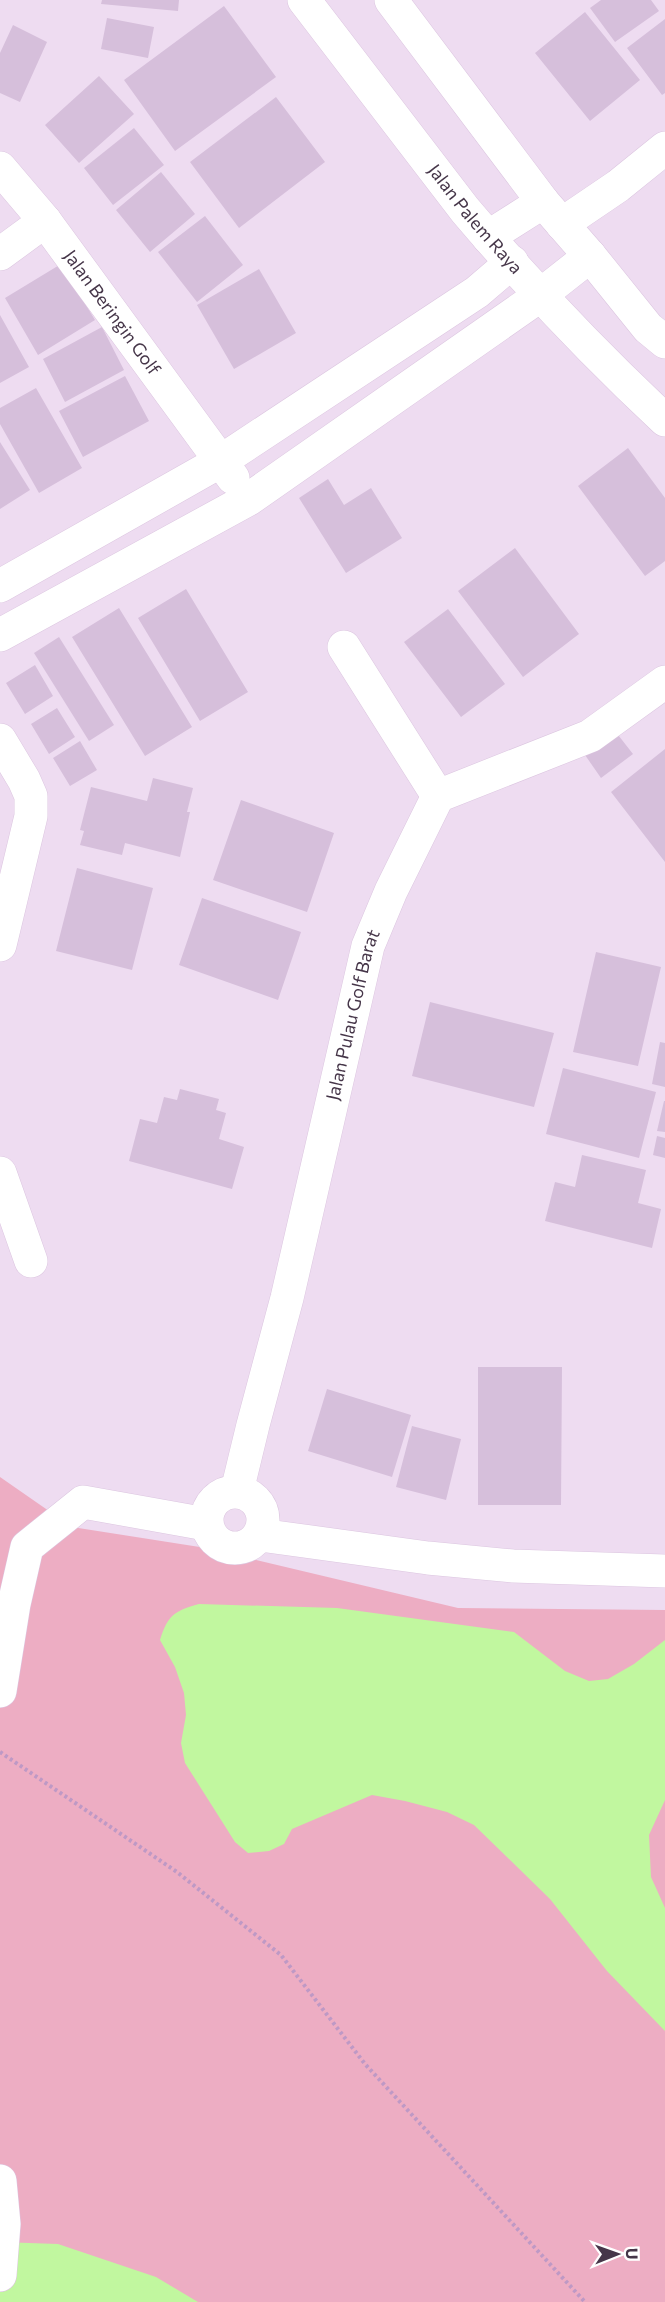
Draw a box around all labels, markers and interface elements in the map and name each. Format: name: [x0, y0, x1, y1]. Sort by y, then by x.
street label: Jalan Palem Raya: [424, 159, 528, 278]
street label: Jalan Beringin Golf: [60, 245, 166, 380]
street label: Jalan Pulau Golf Barat: [321, 926, 384, 1102]
north arrow: [587, 2224, 647, 2284]
text: U: [623, 2248, 642, 2260]

